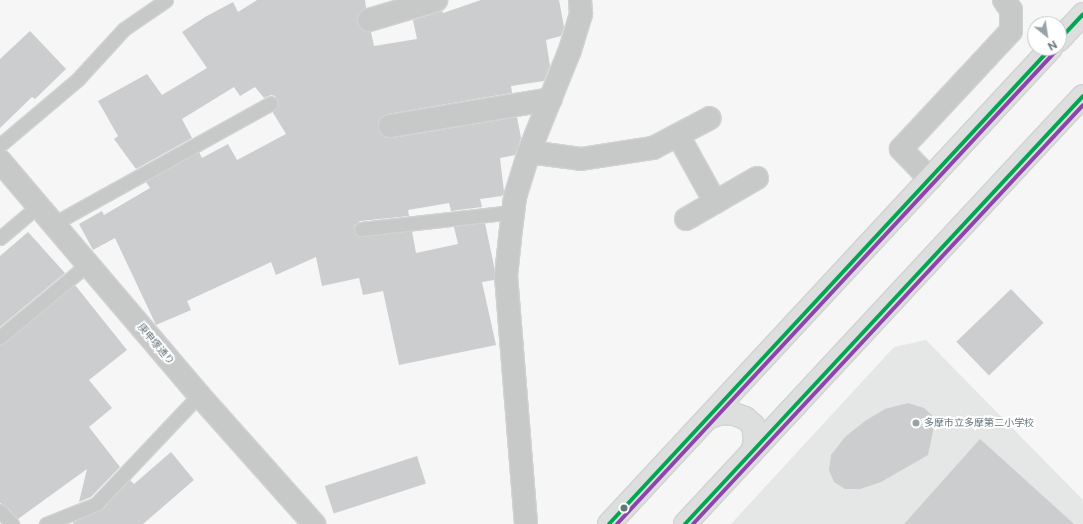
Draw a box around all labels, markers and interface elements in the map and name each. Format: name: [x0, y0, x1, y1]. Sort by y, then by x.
north arrow: [1027, 16, 1067, 56]
text: N: [1046, 38, 1059, 53]
street label: 庚申塚通り: [135, 321, 177, 367]
place label: 多摩市立多摩第二小学校: [924, 417, 1034, 429]
marker: 多摩市立多摩第二小学校: [911, 418, 921, 428]
unlabelled marker: [619, 503, 629, 513]

